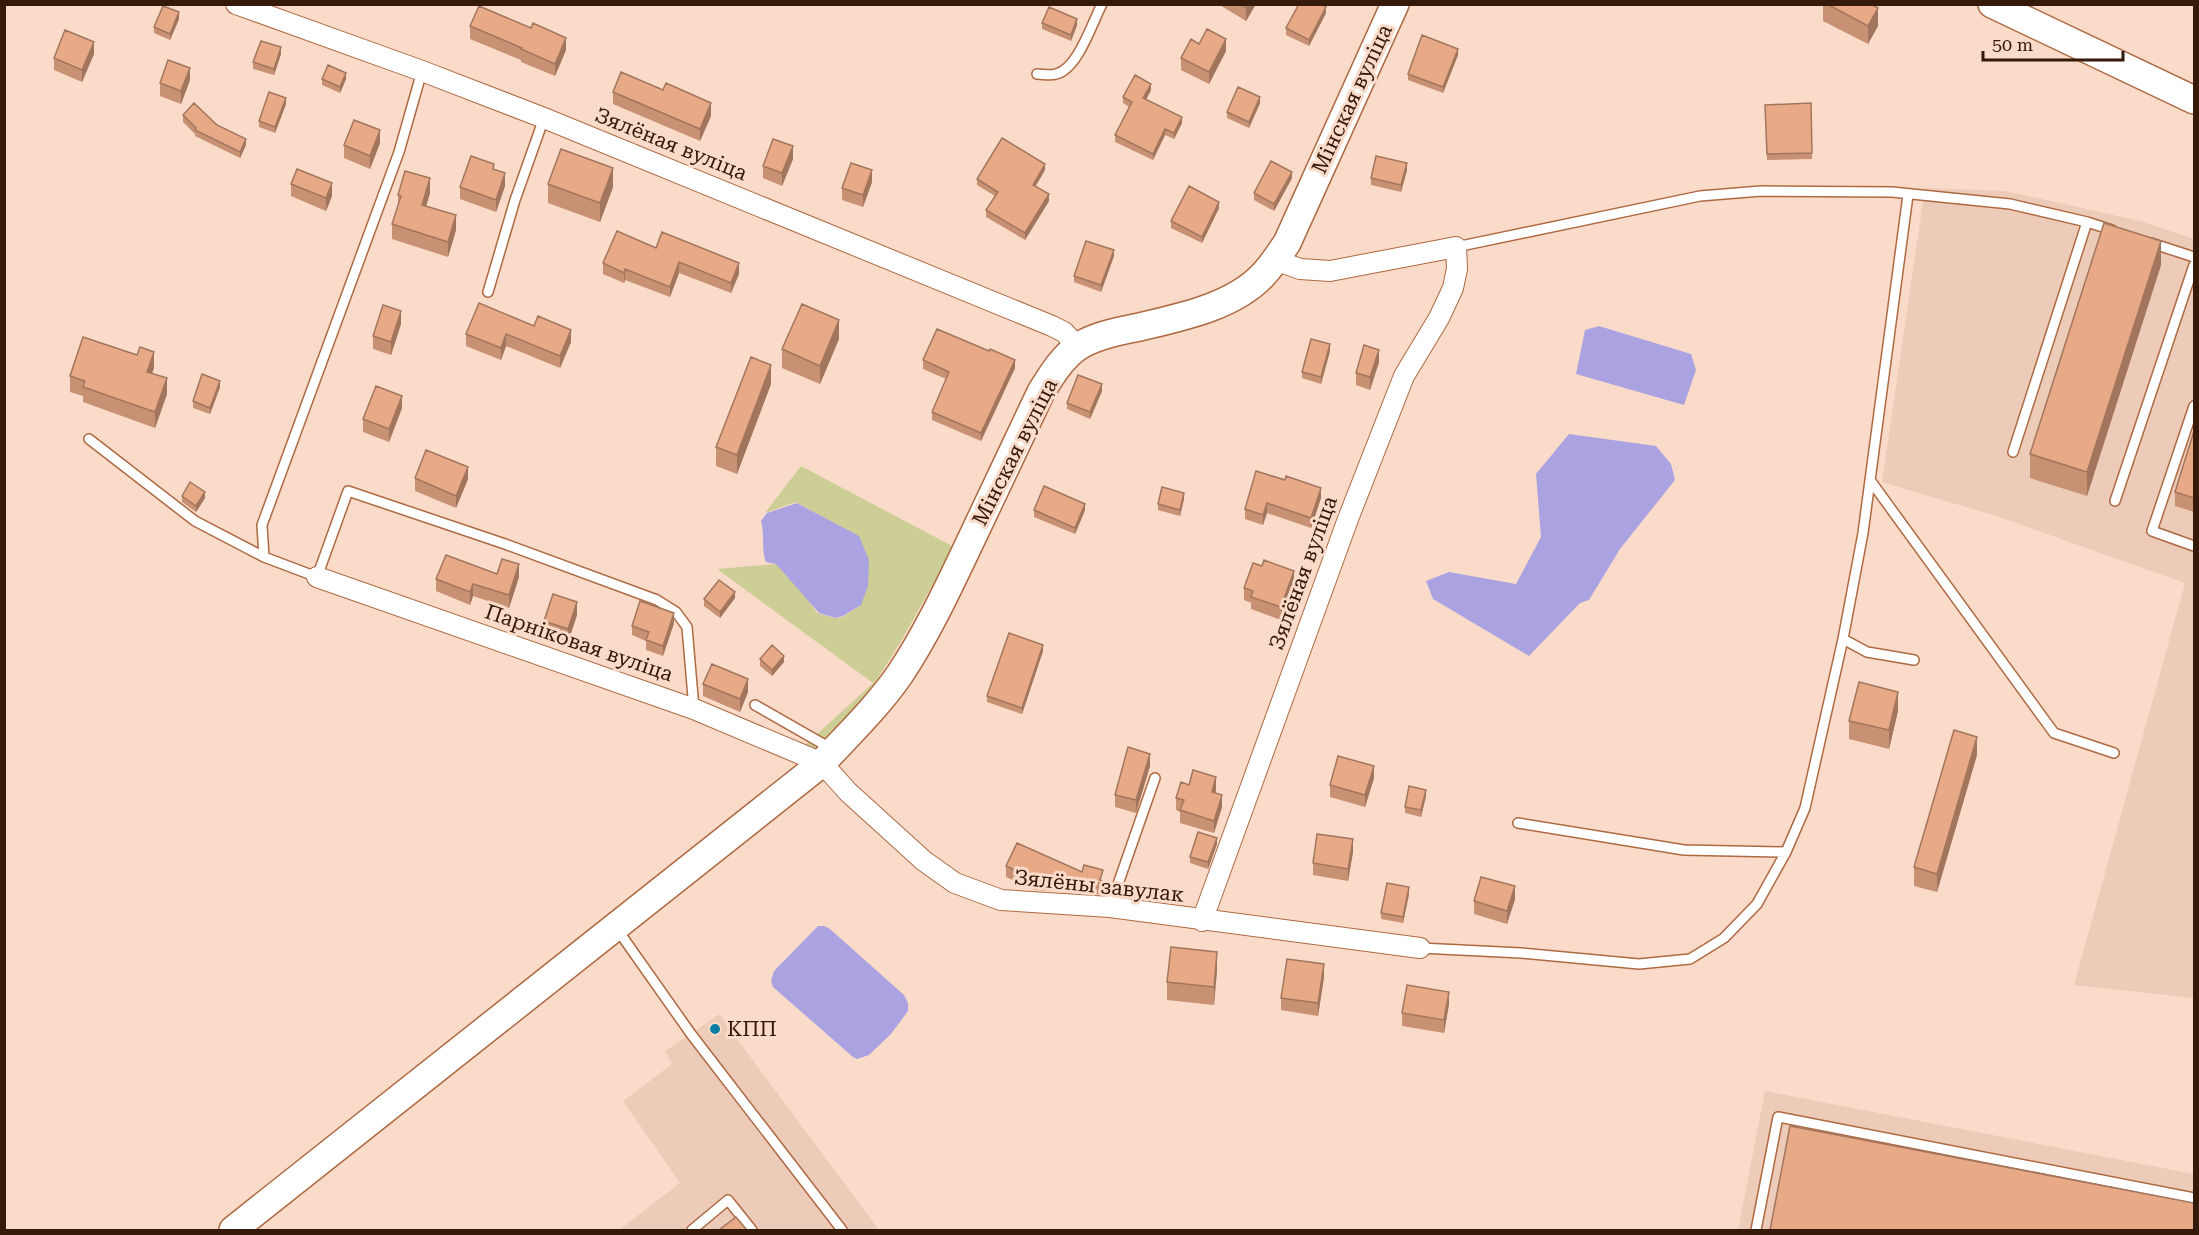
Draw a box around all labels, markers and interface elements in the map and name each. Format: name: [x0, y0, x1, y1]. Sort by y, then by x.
street label: Мінская вуліца: [1307, 20, 1397, 177]
scale bar: [1983, 24, 2122, 62]
text: 50 m: [1992, 34, 2033, 55]
street label: Зялёная вуліца: [591, 103, 751, 186]
street label: Мінская вуліца: [968, 374, 1063, 530]
street label: Зялёная вуліца: [1264, 492, 1342, 653]
street label: Парніковая вуліца: [482, 600, 677, 687]
street label: Зялёны завулак: [1013, 865, 1185, 907]
place label: КПП: [727, 1017, 777, 1041]
marker: КПП: [708, 1022, 722, 1036]

